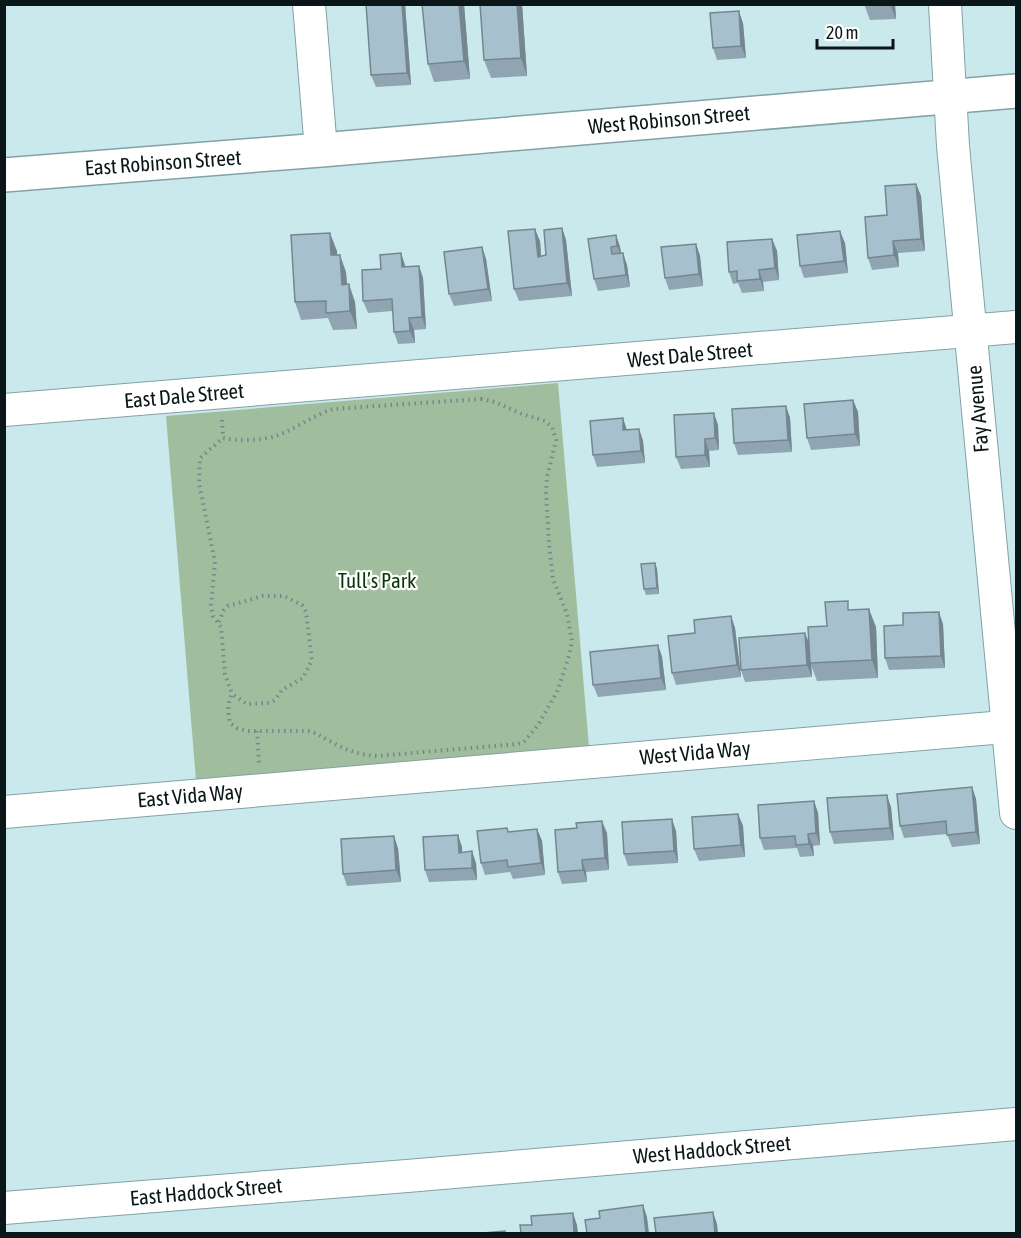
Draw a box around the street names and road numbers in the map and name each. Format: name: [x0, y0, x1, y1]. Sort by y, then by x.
street label: West Robinson Street: [587, 100, 751, 138]
street label: East Robinson Street: [84, 145, 242, 179]
street label: West Dale Street: [626, 337, 754, 371]
street label: Fay Avenue: [961, 364, 993, 454]
street label: East Dale Street: [123, 378, 245, 412]
street label: West Vida Way: [638, 735, 752, 769]
street label: East Vida Way: [136, 778, 244, 812]
street label: West Haddock Street: [632, 1130, 792, 1168]
street label: East Haddock Street: [129, 1172, 283, 1210]

